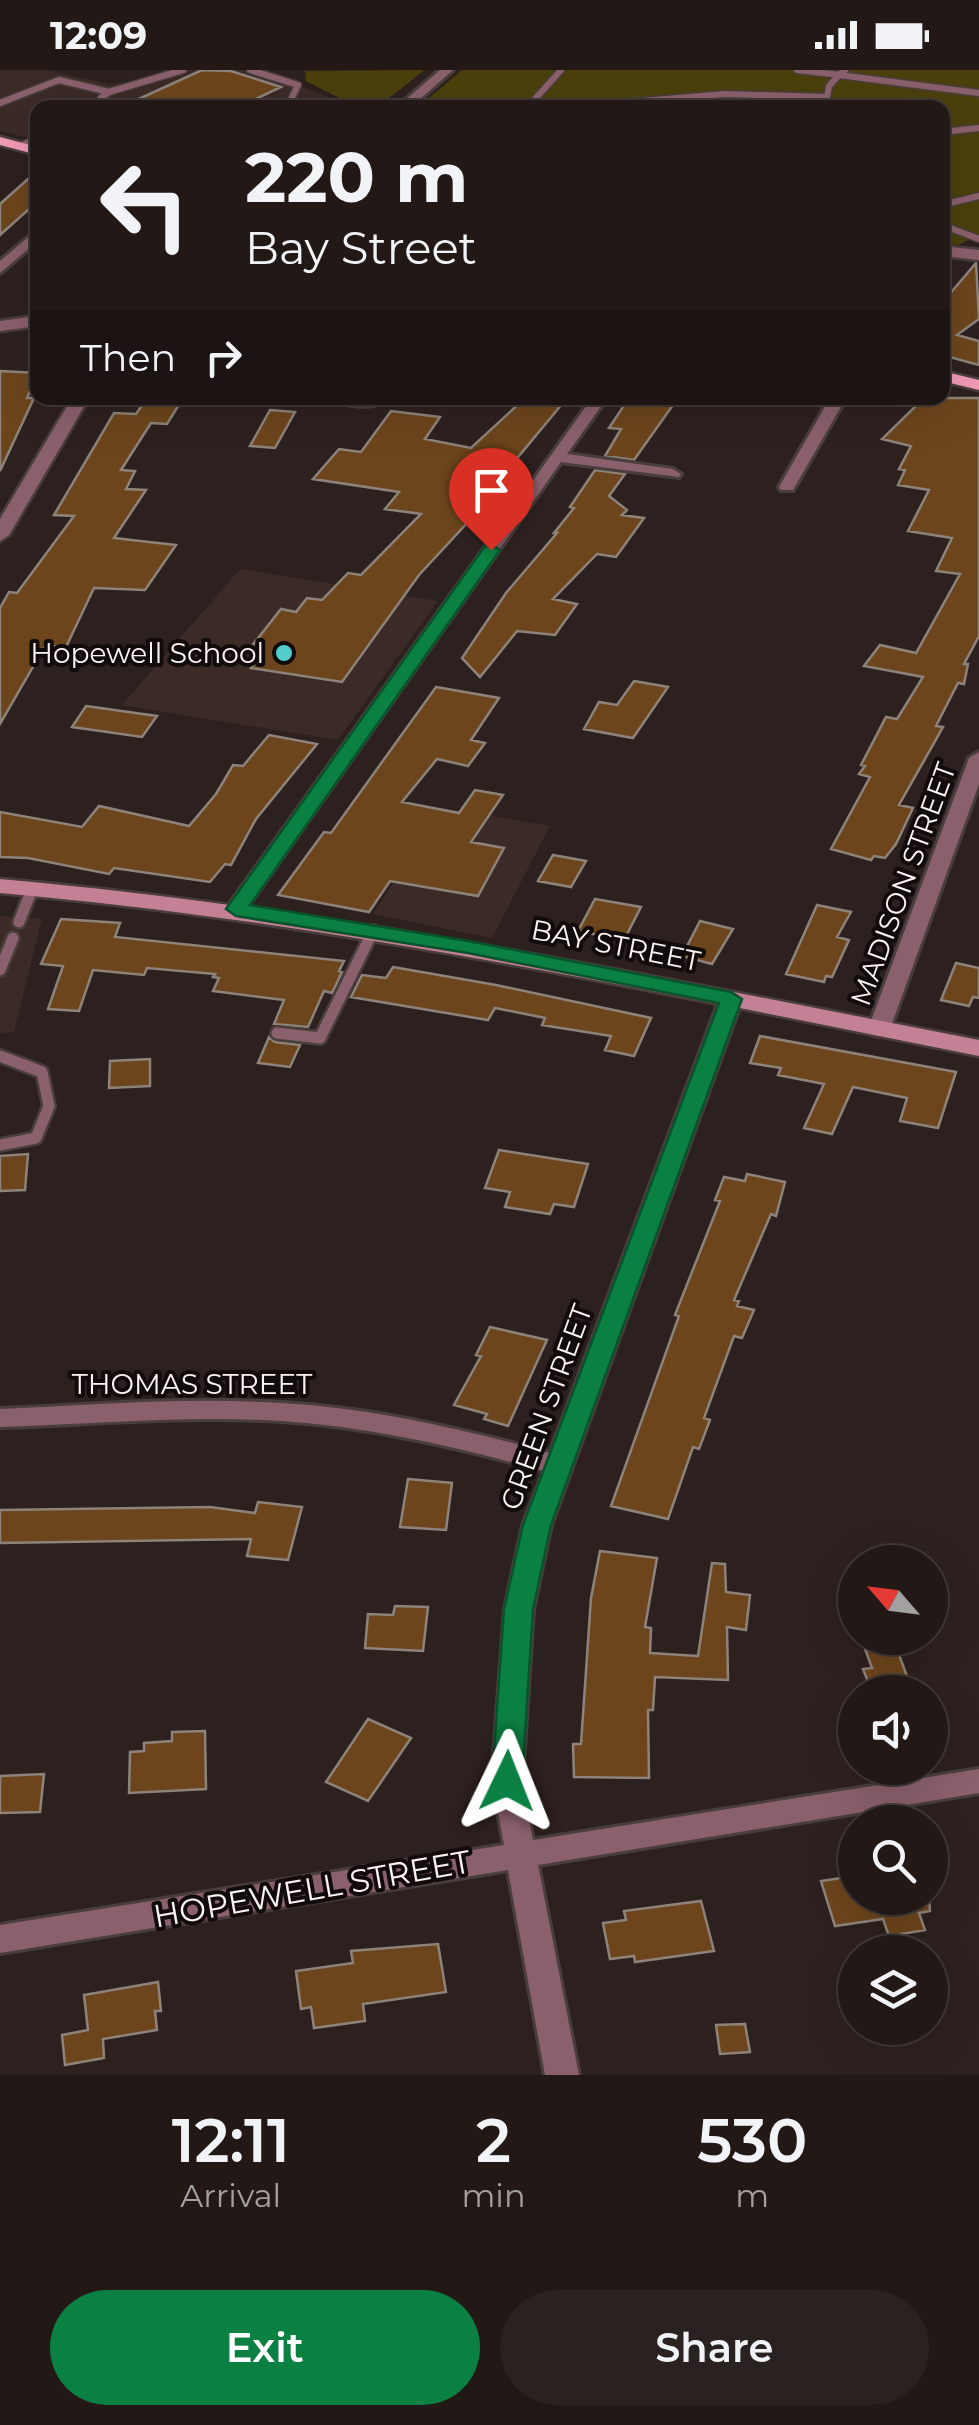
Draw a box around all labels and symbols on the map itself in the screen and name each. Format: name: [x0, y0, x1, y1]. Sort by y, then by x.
pin: [449, 448, 534, 551]
place label: Hopewell School: [30, 636, 264, 670]
marker: Hopewell School: [273, 642, 295, 664]
street label: MADISON STREET: [843, 758, 963, 1010]
street label: BAY STREET: [528, 912, 704, 978]
street label: GREEN STREET: [493, 1300, 599, 1514]
street label: THOMAS STREET: [72, 1367, 312, 1401]
north arrow: [838, 1545, 948, 1655]
position arrow: [455, 1729, 559, 1833]
street label: HOPEWELL STREET: [150, 1841, 474, 1936]

